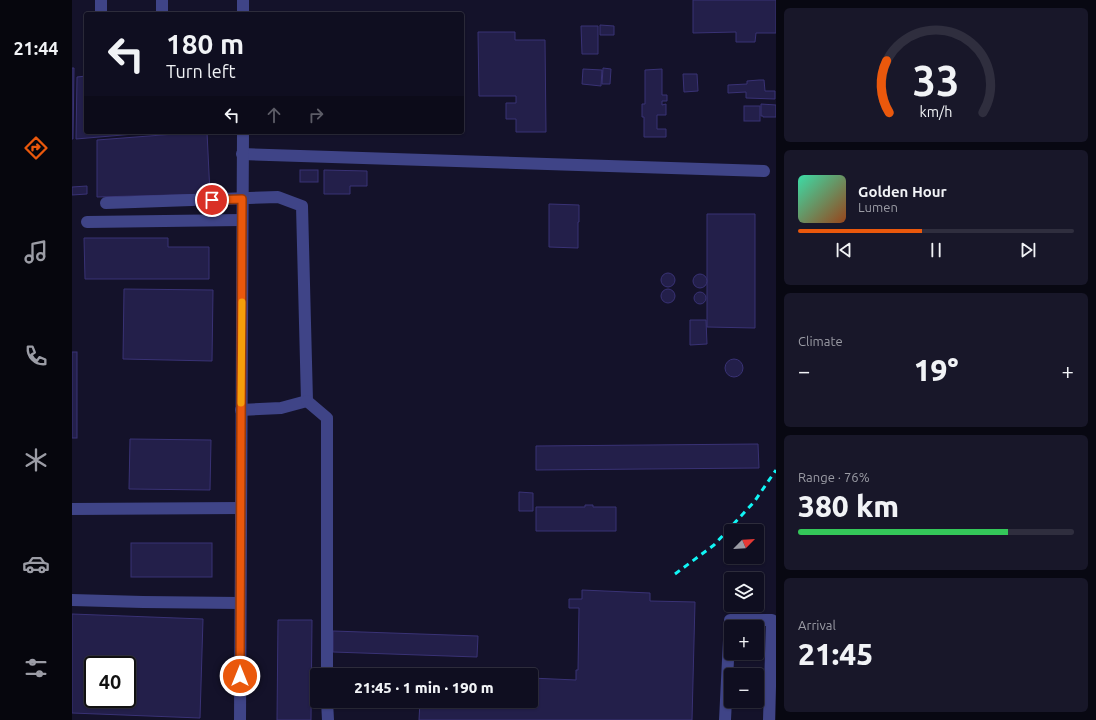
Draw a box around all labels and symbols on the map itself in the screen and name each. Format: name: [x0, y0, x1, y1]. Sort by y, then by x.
pin: [195, 183, 229, 217]
north arrow: [724, 524, 764, 564]
position arrow: [219, 655, 261, 697]
speed limit sign: 40: [84, 656, 136, 708]

